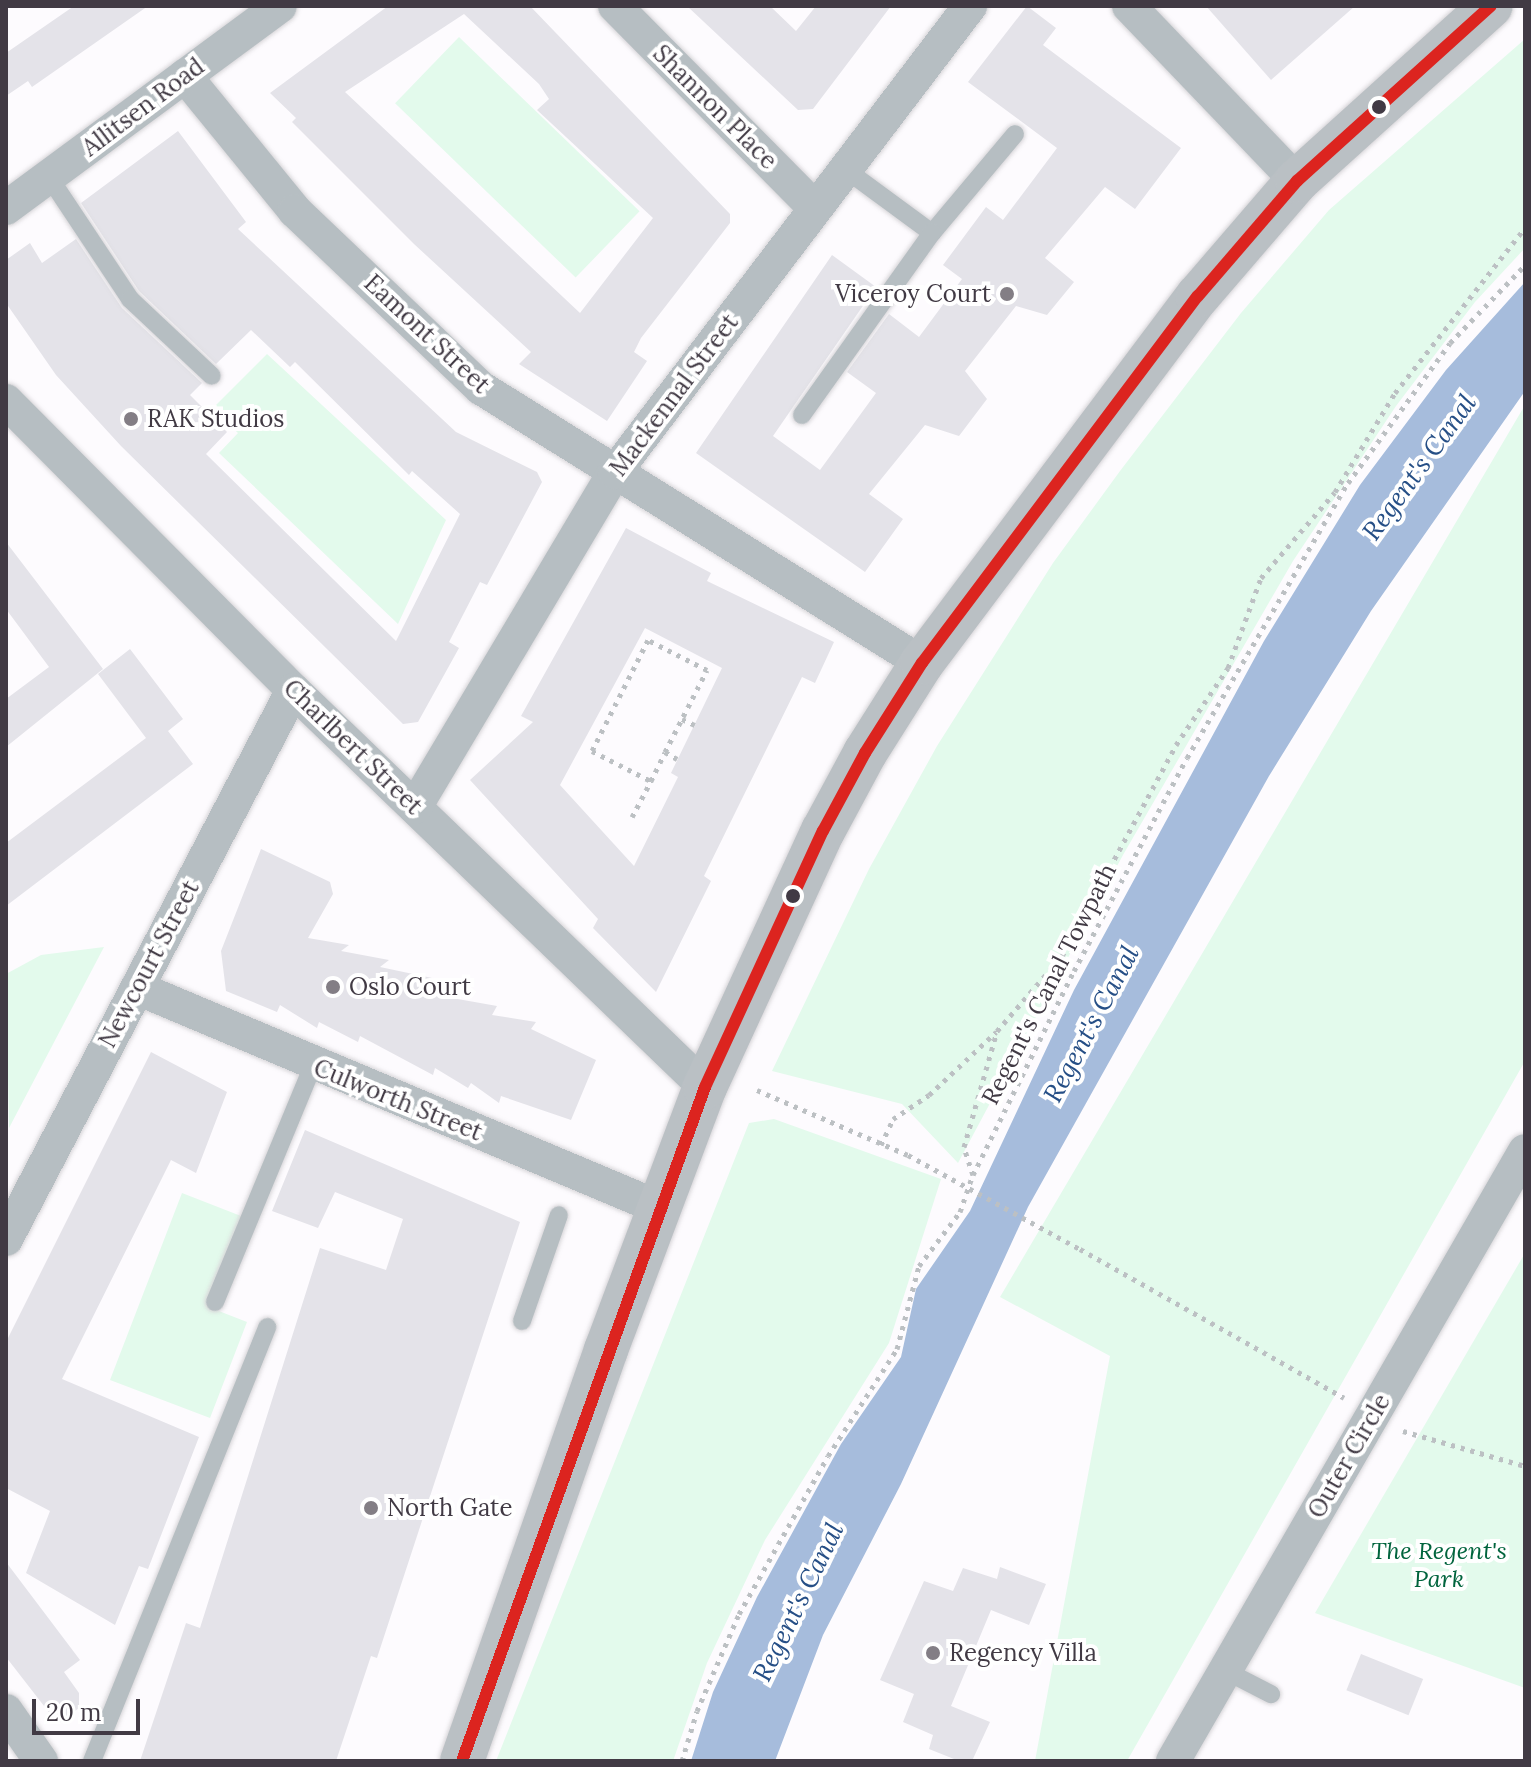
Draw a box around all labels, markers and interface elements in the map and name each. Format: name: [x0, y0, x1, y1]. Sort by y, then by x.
street label: Shannon Place: [647, 39, 783, 175]
street label: Allitsen Road: [76, 52, 210, 162]
unlabelled marker: [1371, 99, 1387, 115]
street label: Eamont Street: [358, 269, 496, 399]
place label: Viceroy Court: [835, 280, 991, 308]
marker: Viceroy Court: [998, 285, 1016, 303]
street label: Mackennal Street: [604, 308, 744, 482]
water label: Regent's Canal: [1356, 388, 1482, 546]
place label: RAK Studios: [147, 405, 284, 433]
marker: RAK Studios: [122, 410, 140, 428]
street label: Charlbert Street: [278, 674, 428, 820]
street label: Regent's Canal Towpath: [976, 859, 1122, 1109]
street label: Newcourt Street: [93, 876, 205, 1052]
unlabelled marker: [785, 888, 801, 904]
water label: Regent's Canal: [1037, 940, 1145, 1108]
place label: Oslo Court: [349, 973, 471, 1001]
marker: Oslo Court: [324, 978, 342, 996]
street label: Culworth Street: [310, 1053, 486, 1147]
street label: Outer Circle: [1302, 1389, 1396, 1523]
place label: North Gate: [387, 1494, 512, 1522]
marker: North Gate: [362, 1499, 380, 1517]
water label: Regent's Canal: [746, 1518, 850, 1686]
park label: The Regent's Park: [1371, 1537, 1507, 1593]
place label: Regency Villa: [949, 1639, 1097, 1667]
marker: Regency Villa: [924, 1644, 942, 1662]
scale bar: [36, 1683, 144, 1733]
text: 20 m: [46, 1697, 102, 1728]

